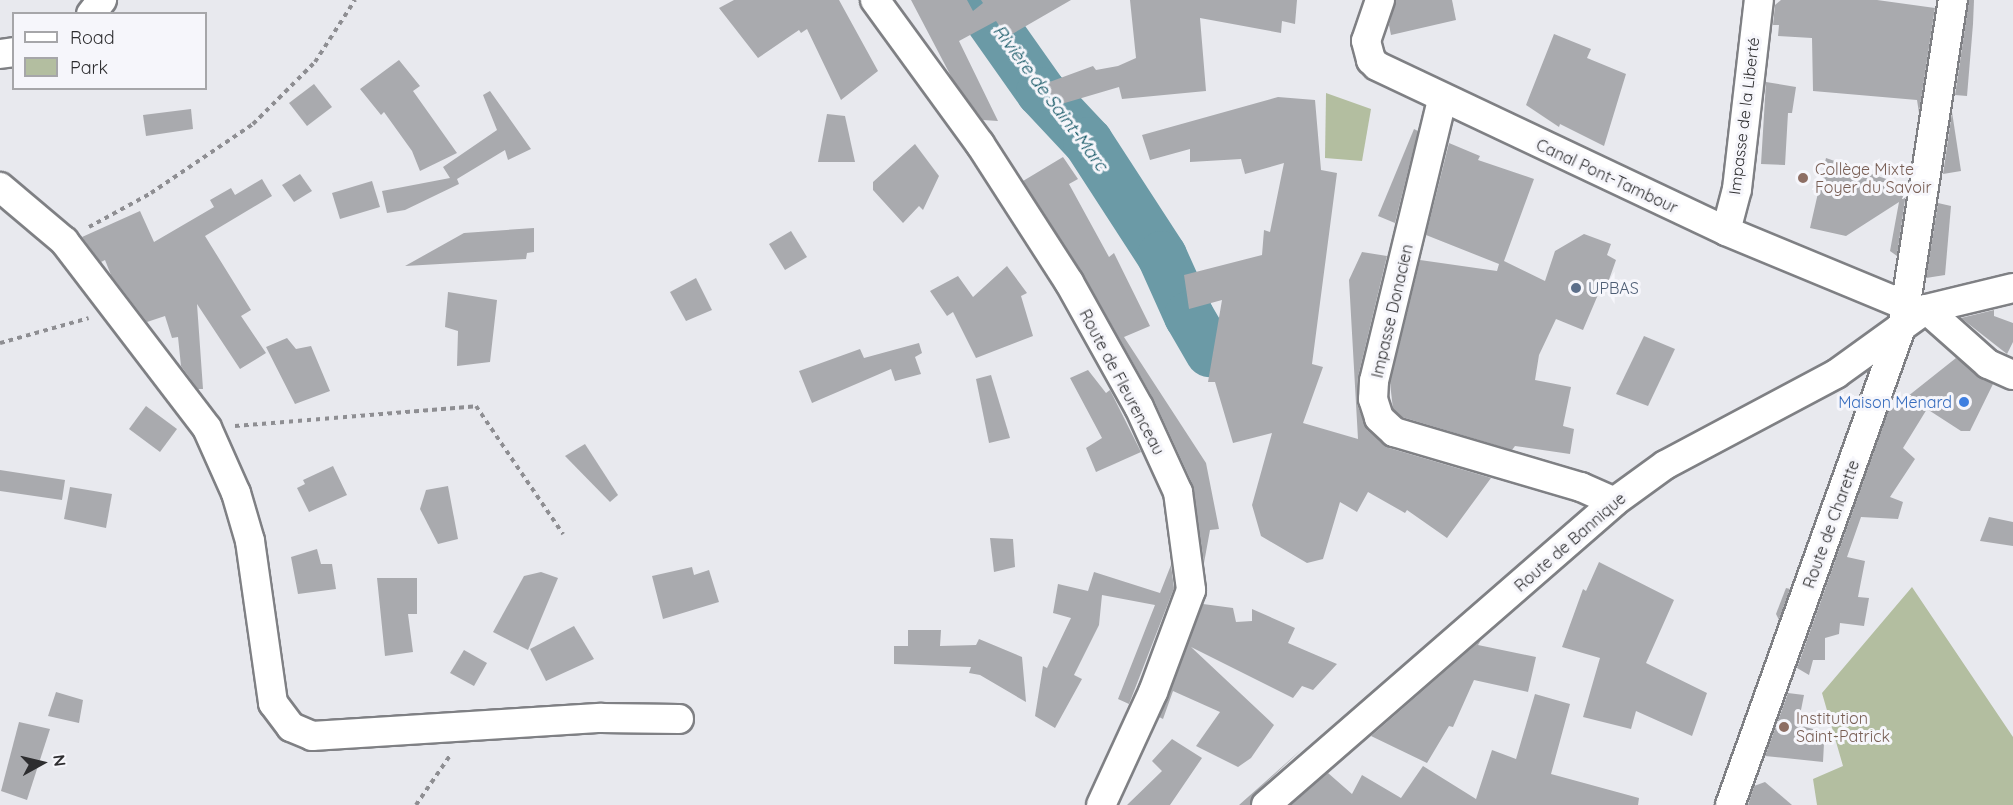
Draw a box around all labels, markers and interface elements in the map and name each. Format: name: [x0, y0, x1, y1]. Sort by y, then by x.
legend: [12, 12, 207, 90]
water label: Rivière de Saint-Marc: [988, 21, 1112, 175]
text: Road: [70, 26, 115, 49]
street label: Impasse de la Liberté: [1725, 36, 1763, 196]
text: Park: [70, 56, 108, 79]
street label: Canal Pont-Tambour: [1533, 135, 1681, 217]
place label: Collège Mixte Foyer du Savoir: [1815, 159, 1932, 197]
marker: Collège Mixte Foyer du Savoir: [1796, 171, 1810, 185]
street label: Impasse Donacien: [1367, 242, 1417, 380]
place label: UPBAS: [1588, 278, 1639, 298]
marker: UPBAS: [1569, 281, 1583, 295]
street label: Route de Fleurenceau: [1075, 306, 1169, 458]
place label: Maison Menard: [1838, 392, 1952, 412]
marker: Maison Menard: [1957, 395, 1971, 409]
street label: Route de Charette: [1799, 457, 1863, 591]
street label: Route de Bannique: [1510, 488, 1630, 596]
place label: Institution Saint-Patrick: [1796, 708, 1890, 746]
marker: Institution Saint-Patrick: [1777, 720, 1791, 734]
north arrow: [12, 733, 72, 793]
text: N: [49, 753, 71, 768]

